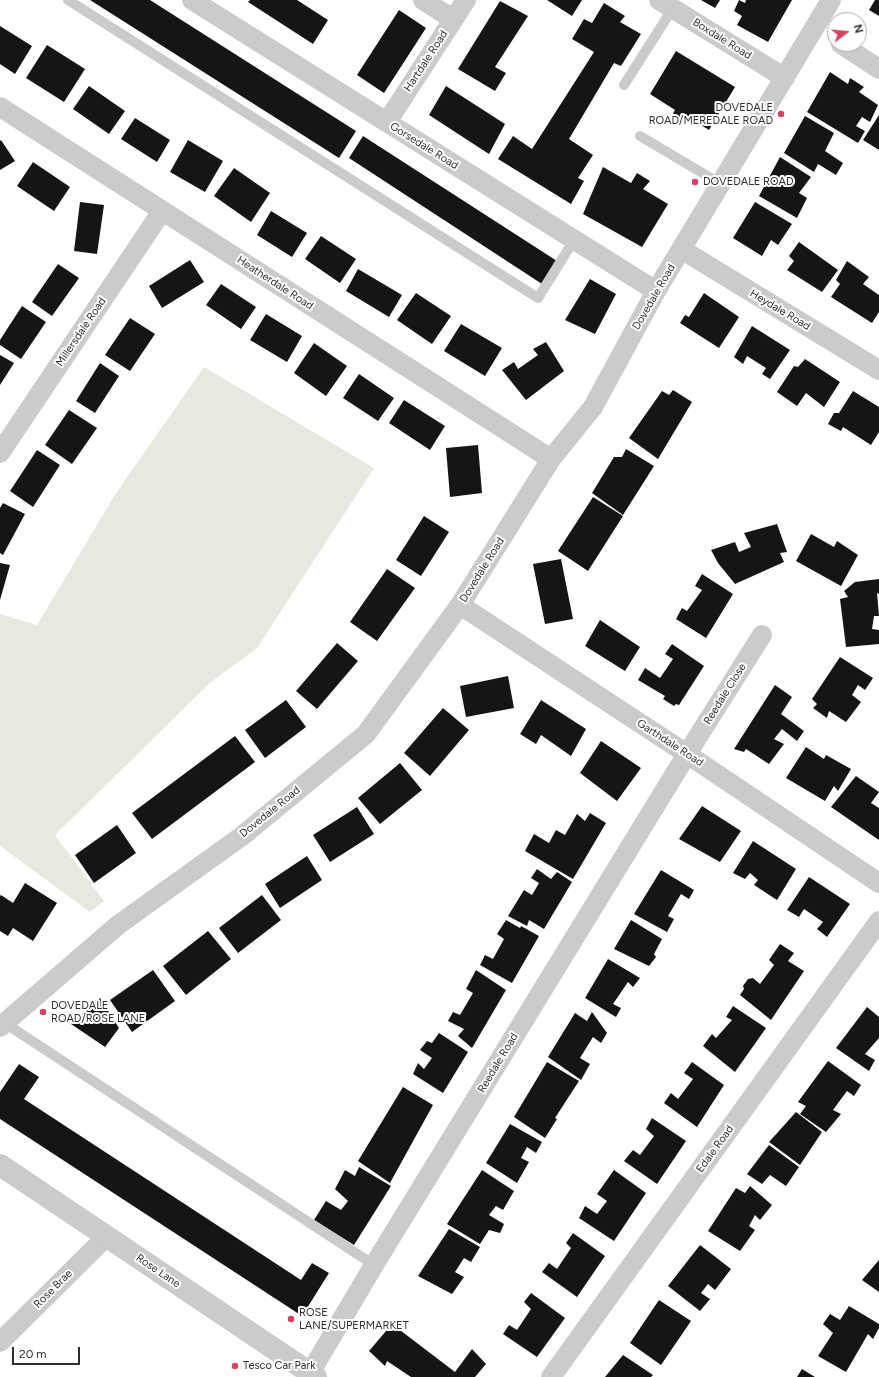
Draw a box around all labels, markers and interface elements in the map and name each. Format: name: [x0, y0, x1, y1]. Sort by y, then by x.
north arrow: [827, 12, 867, 52]
street label: Boxdale Road: [690, 16, 754, 62]
text: N: [851, 23, 865, 35]
street label: Hartdale Road: [401, 28, 451, 94]
place label: DOVEDALE ROAD/MEREDALE ROAD: [649, 101, 773, 127]
marker: DOVEDALE ROAD/MEREDALE ROAD: [776, 109, 786, 119]
street label: Gorsedale Road: [387, 120, 461, 172]
place label: DOVEDALE ROAD: [703, 175, 794, 189]
marker: DOVEDALE ROAD: [690, 177, 700, 187]
street label: Heatherdale Road: [234, 253, 316, 313]
street label: Dovedale Road: [630, 262, 678, 332]
street label: Heydale Road: [747, 287, 813, 333]
street label: Millersdale Road: [53, 295, 109, 369]
street label: Dovedale Road: [457, 535, 507, 605]
street label: Reedale Close: [701, 661, 749, 727]
street label: Garthdale Road: [634, 717, 706, 769]
street label: Dovedale Road: [237, 784, 303, 840]
place label: DOVEDALE ROAD/ROSE LANE: [51, 999, 145, 1025]
marker: DOVEDALE ROAD/ROSE LANE: [38, 1007, 48, 1017]
street label: Reedale Road: [475, 1031, 521, 1095]
street label: Edale Road: [693, 1123, 737, 1175]
street label: Rose Lane: [133, 1251, 183, 1291]
street label: Rose Brae: [31, 1267, 75, 1311]
place label: ROSE LANE/SUPERMARKET: [299, 1306, 409, 1332]
marker: ROSE LANE/SUPERMARKET: [286, 1314, 296, 1324]
scale bar: [14, 1339, 82, 1365]
text: 20 m: [19, 1347, 47, 1361]
place label: Tesco Car Park: [243, 1359, 315, 1373]
marker: Tesco Car Park: [230, 1361, 240, 1371]

